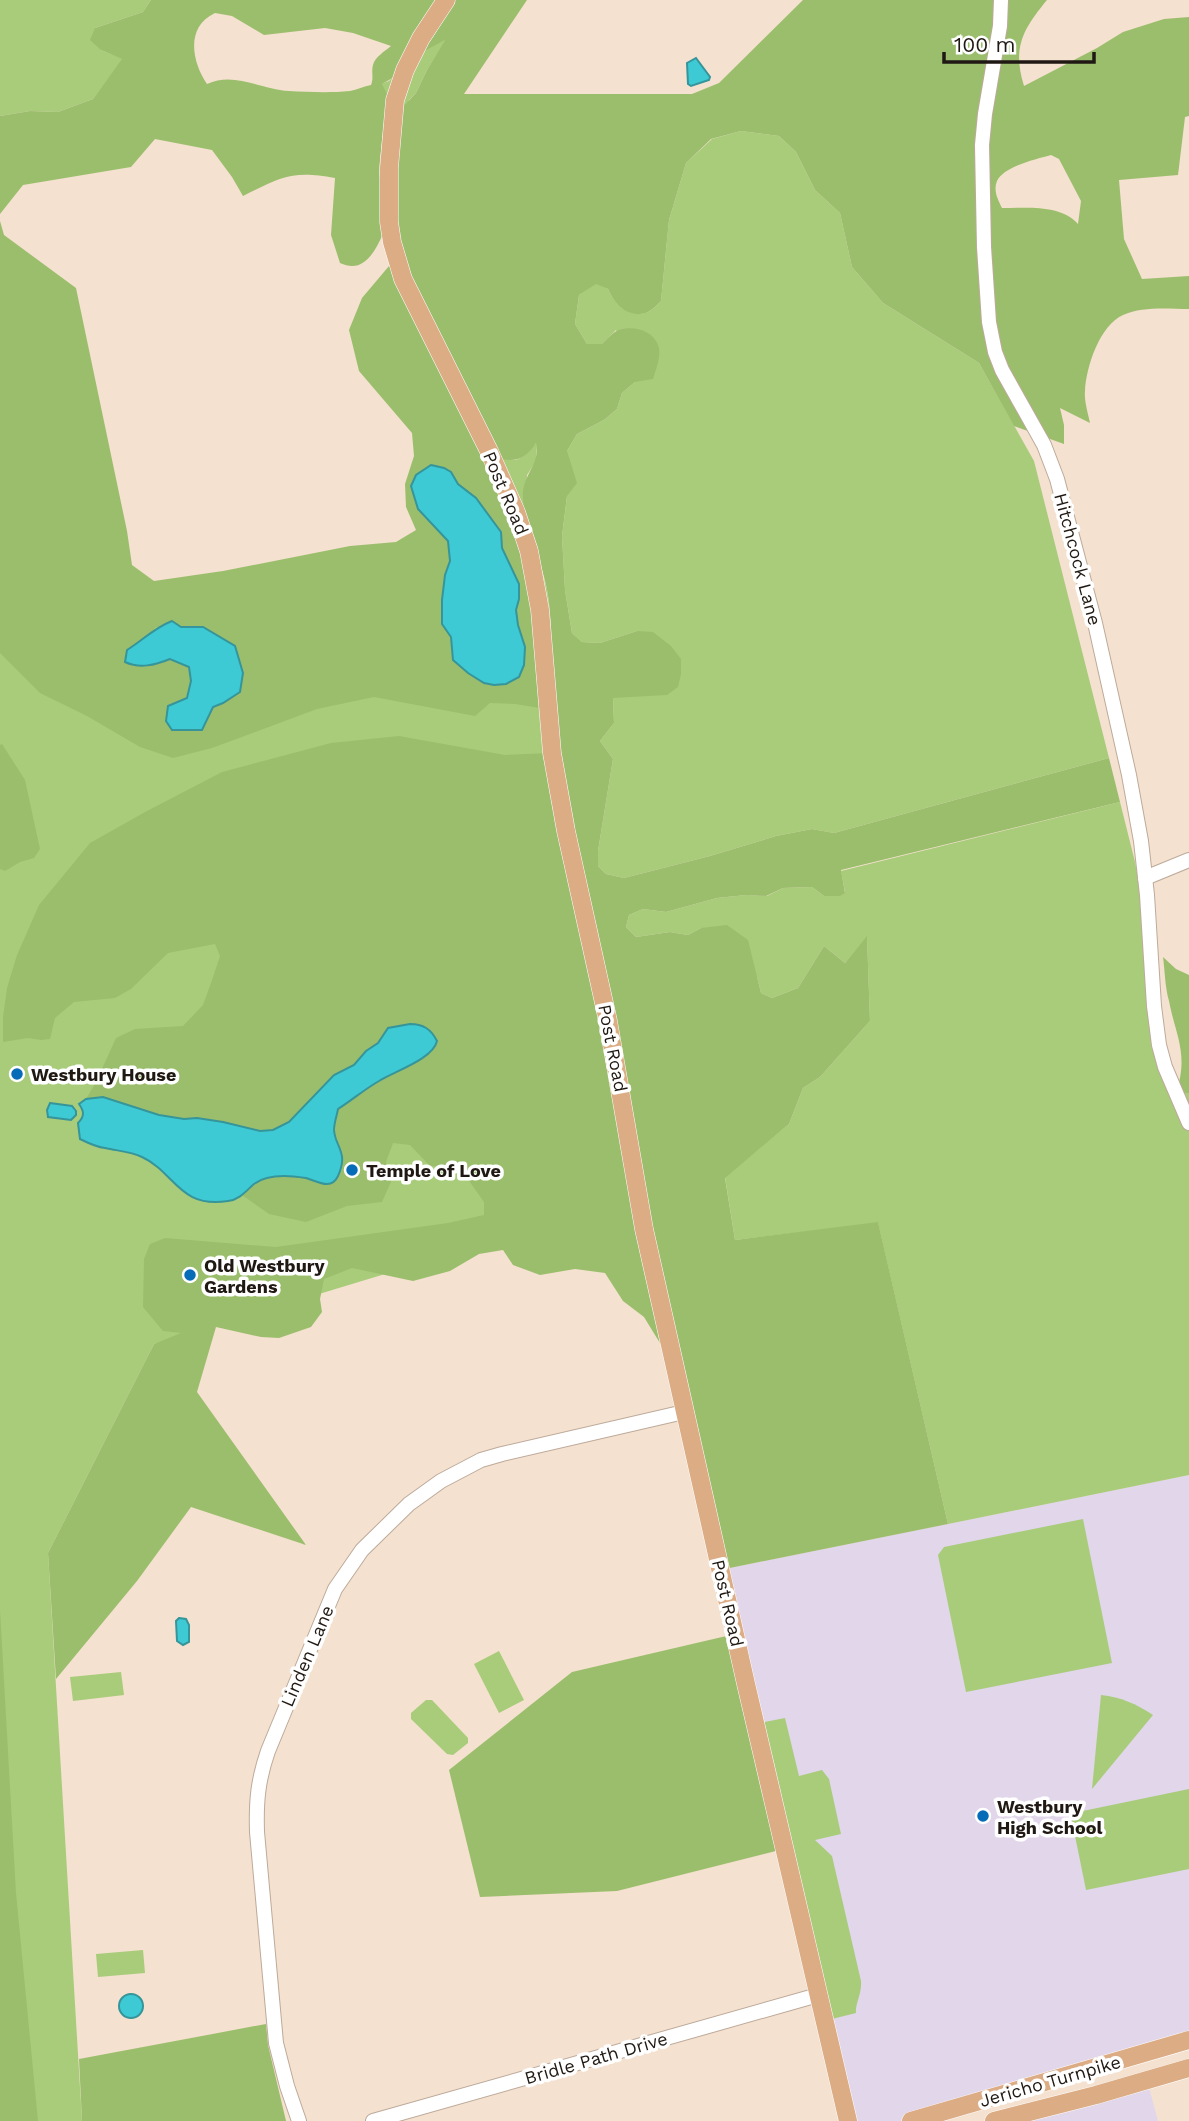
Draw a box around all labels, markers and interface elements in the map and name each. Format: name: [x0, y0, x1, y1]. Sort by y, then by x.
scale bar: [944, 21, 1094, 65]
text: 100 m: [954, 32, 1016, 57]
street label: Post Road: [479, 448, 533, 538]
street label: Hitchcock Lane: [1050, 491, 1106, 627]
street label: Post Road: [594, 1002, 632, 1094]
place label: Westbury House: [31, 1064, 176, 1085]
marker: Westbury House: [9, 1066, 25, 1082]
place label: Temple of Love: [366, 1160, 501, 1181]
marker: Temple of Love: [344, 1162, 360, 1178]
place label: Old Westbury Gardens: [204, 1255, 326, 1297]
marker: Old Westbury Gardens: [182, 1267, 198, 1283]
street label: Post Road: [708, 1557, 748, 1649]
street label: Linden Lane: [276, 1602, 338, 1710]
place label: Westbury High School: [997, 1796, 1103, 1838]
marker: Westbury High School: [975, 1808, 991, 1824]
street label: Bridle Path Drive: [522, 2028, 670, 2088]
street label: Jericho Turnpike: [977, 2051, 1123, 2111]

